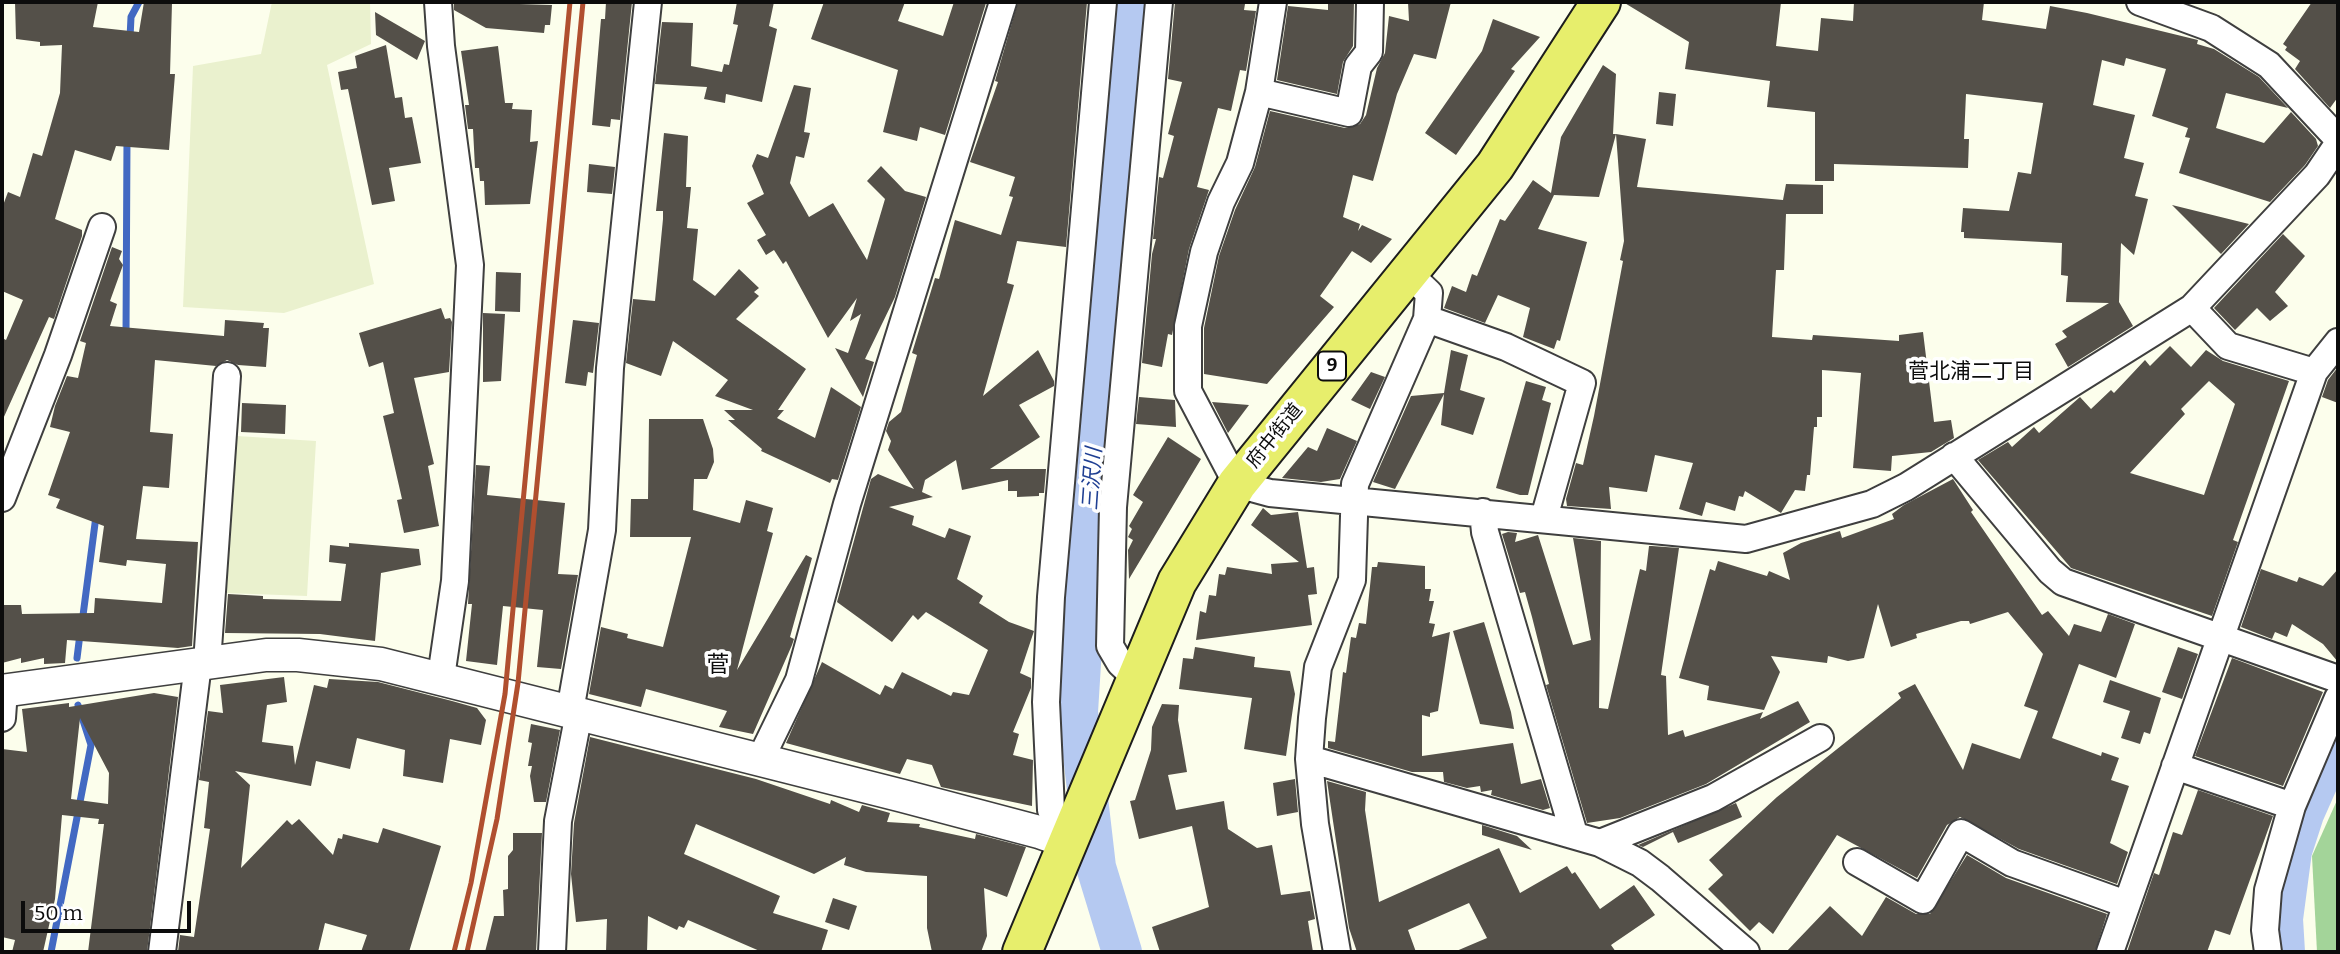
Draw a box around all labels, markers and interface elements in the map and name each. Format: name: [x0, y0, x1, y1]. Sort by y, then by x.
road number: 9: [1318, 352, 1346, 380]
district label: 菅北浦二丁目: [1908, 359, 2034, 385]
street label: 府中街道: [1242, 399, 1308, 473]
water label: 三沢川: [1078, 447, 1108, 511]
district label: 菅: [707, 652, 729, 680]
scale bar: [24, 888, 194, 932]
text: 50 m: [34, 900, 83, 926]

